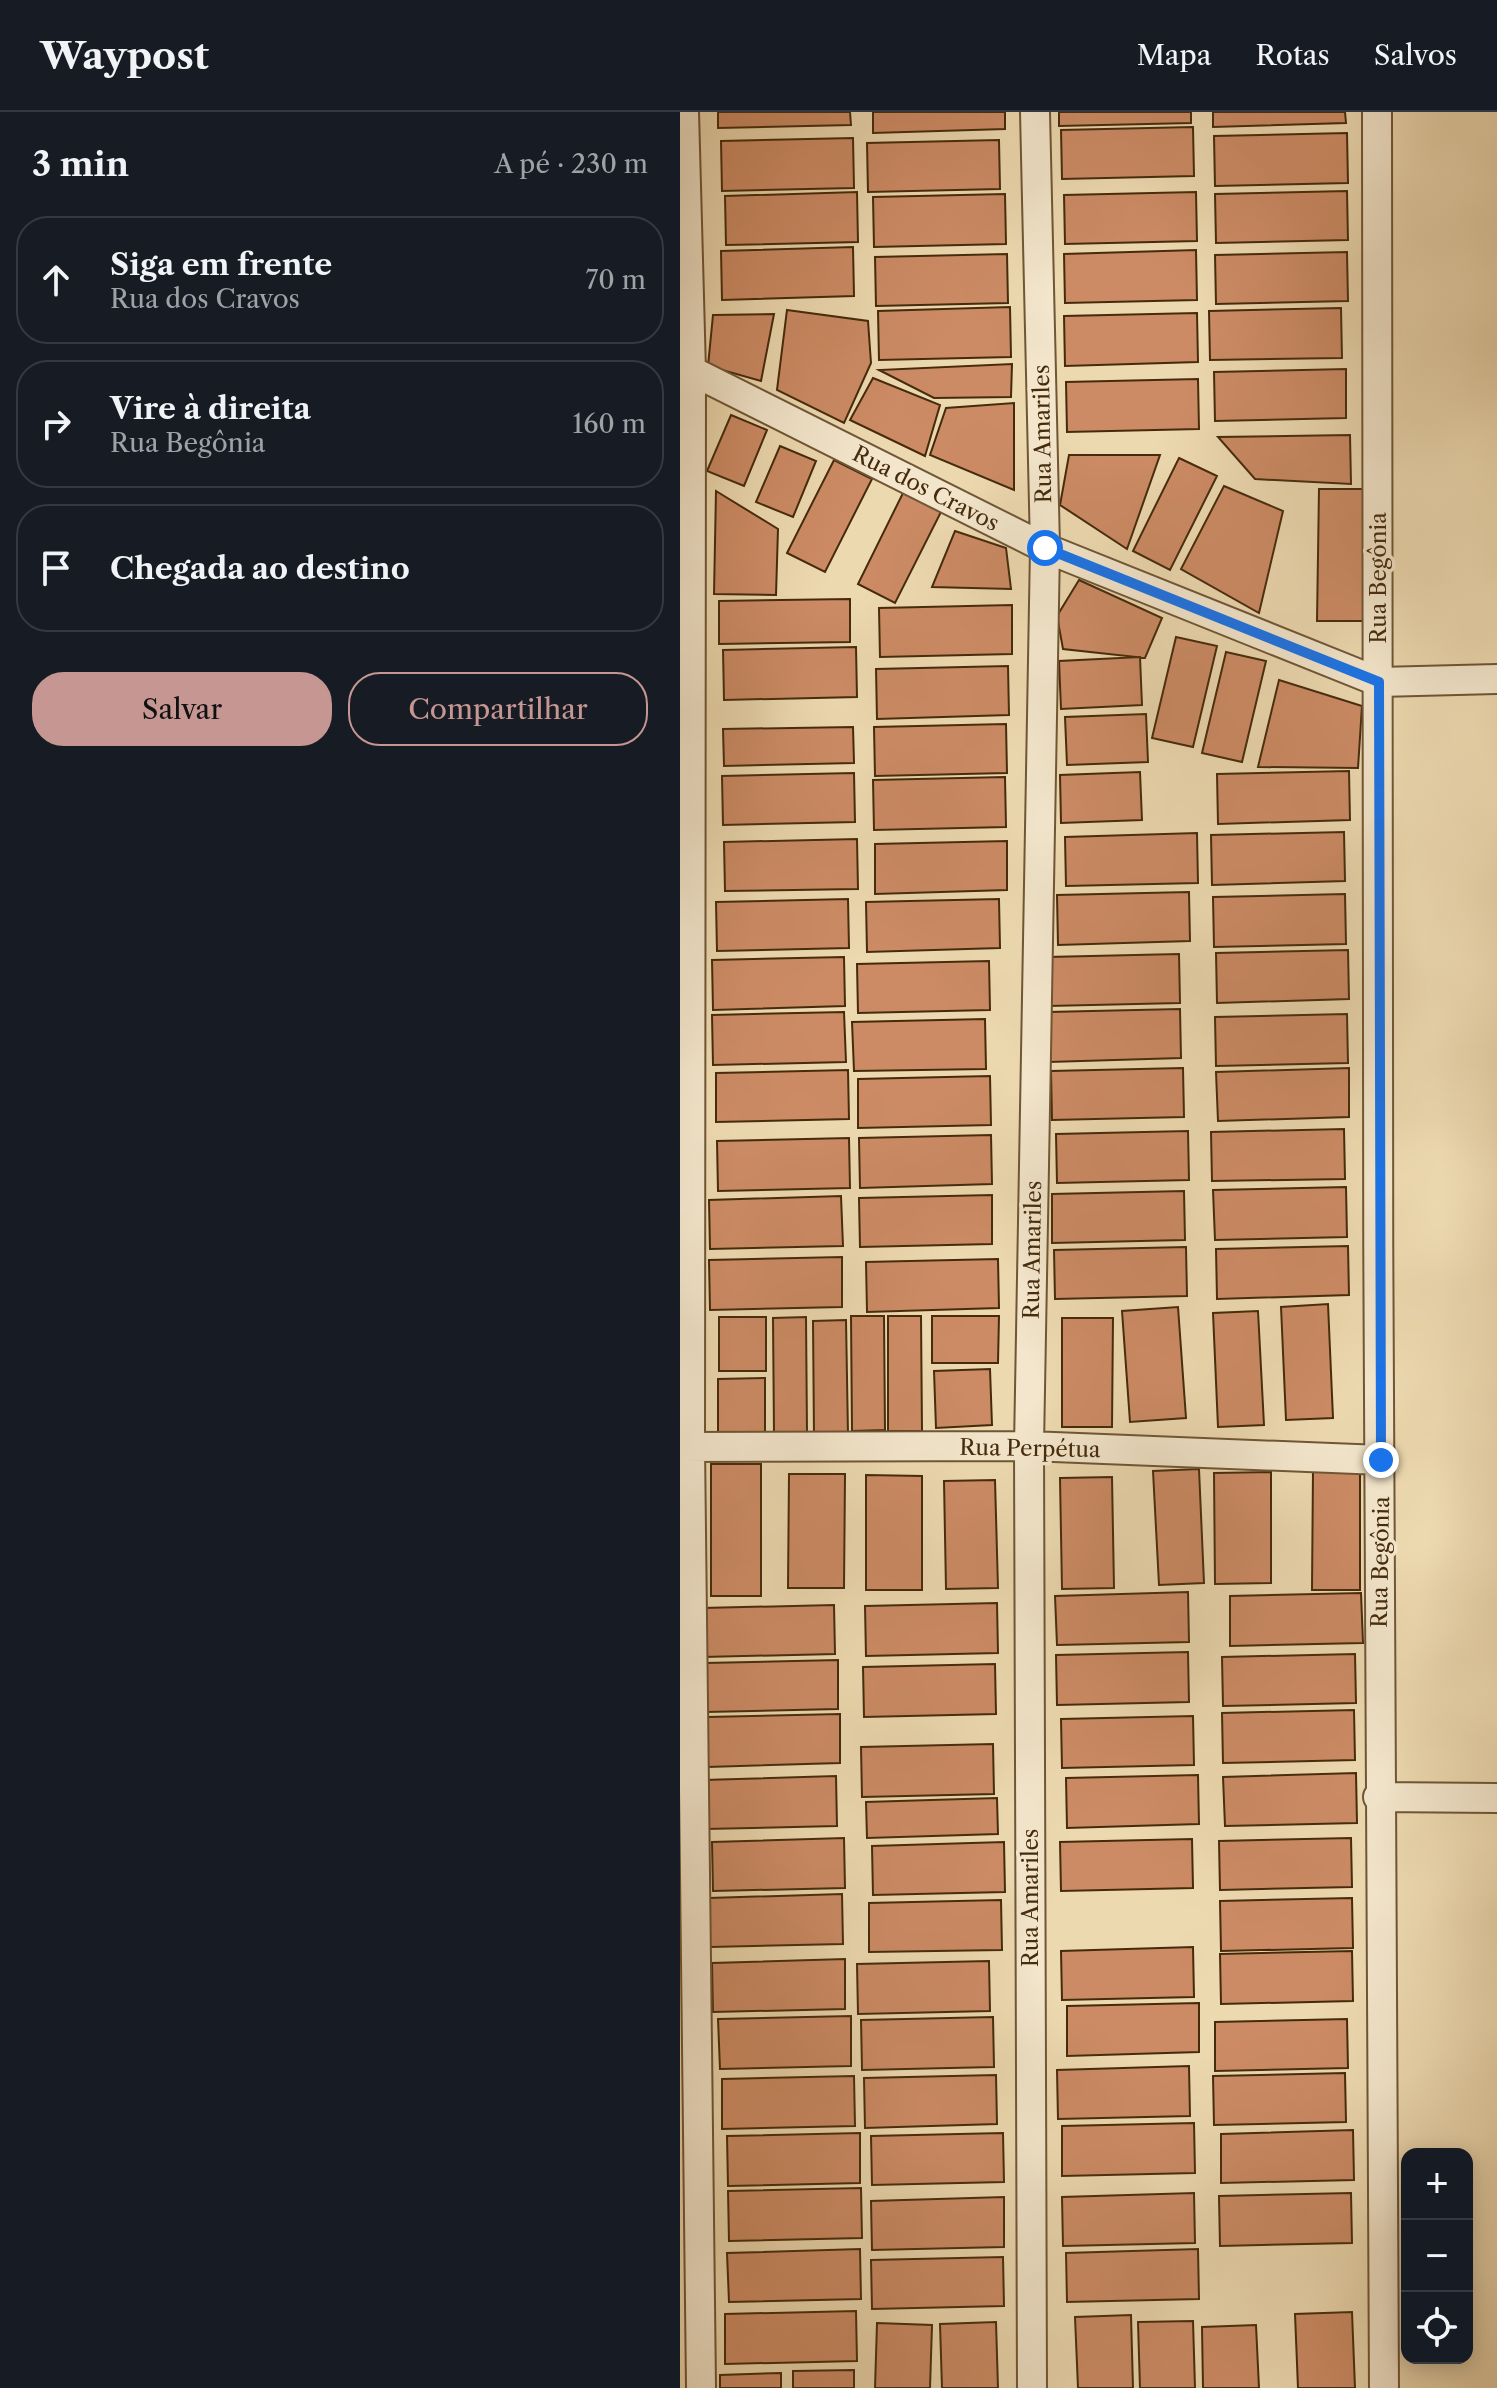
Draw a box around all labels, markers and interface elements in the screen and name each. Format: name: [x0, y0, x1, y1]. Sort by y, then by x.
text: Waypost: [40, 32, 209, 79]
text: Mapa: [1137, 38, 1212, 72]
text: Rotas: [1256, 38, 1330, 72]
text: Salvos: [1374, 38, 1457, 72]
text: 3 min: [32, 143, 129, 185]
text: A pé · 230 m: [494, 148, 648, 180]
text: Siga em frente: [110, 246, 332, 283]
icon: ahead: [34, 258, 78, 302]
text: 70 m: [586, 264, 646, 296]
text: Rua dos Cravos: [110, 283, 300, 315]
street label: Rua Amariles: [1028, 364, 1057, 504]
text: Vire à direita: [110, 390, 311, 427]
icon: right: [34, 402, 78, 446]
text: 160 m: [572, 408, 646, 440]
text: Rua Begônia: [110, 427, 266, 459]
street label: Rua dos Cravos: [848, 440, 1003, 537]
street label: Rua Begônia: [1365, 512, 1392, 644]
route start: [1027, 530, 1063, 566]
icon: arrive: [34, 546, 78, 590]
text: Chegada ao destino: [110, 550, 410, 587]
button: Salvar: [32, 672, 332, 746]
button: Compartilhar: [348, 672, 648, 746]
street label: Rua Amariles: [1018, 1180, 1047, 1320]
street label: Rua Perpétua: [959, 1434, 1101, 1463]
route end: [1363, 1442, 1399, 1478]
street label: Rua Begônia: [1366, 1496, 1395, 1628]
street label: Rua Amariles: [1017, 1829, 1044, 1967]
map controls: [1401, 2148, 1473, 2364]
button: +: [1401, 2148, 1473, 2220]
button: −: [1401, 2220, 1473, 2292]
button: locate: [1401, 2292, 1473, 2364]

